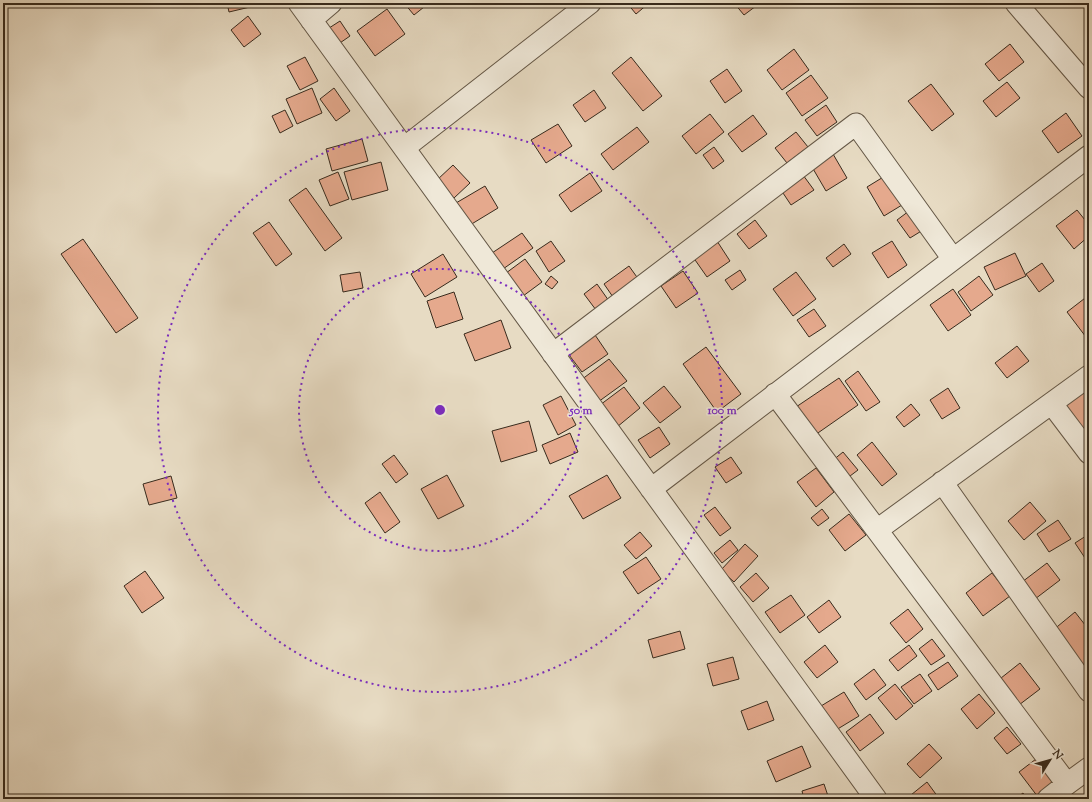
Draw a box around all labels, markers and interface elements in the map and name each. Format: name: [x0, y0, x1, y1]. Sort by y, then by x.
text: 50 m: [569, 402, 593, 420]
text: 100 m: [706, 402, 737, 420]
centre of rings: [433, 403, 447, 417]
north arrow: [1030, 740, 1070, 780]
text: N: [1048, 745, 1066, 763]

